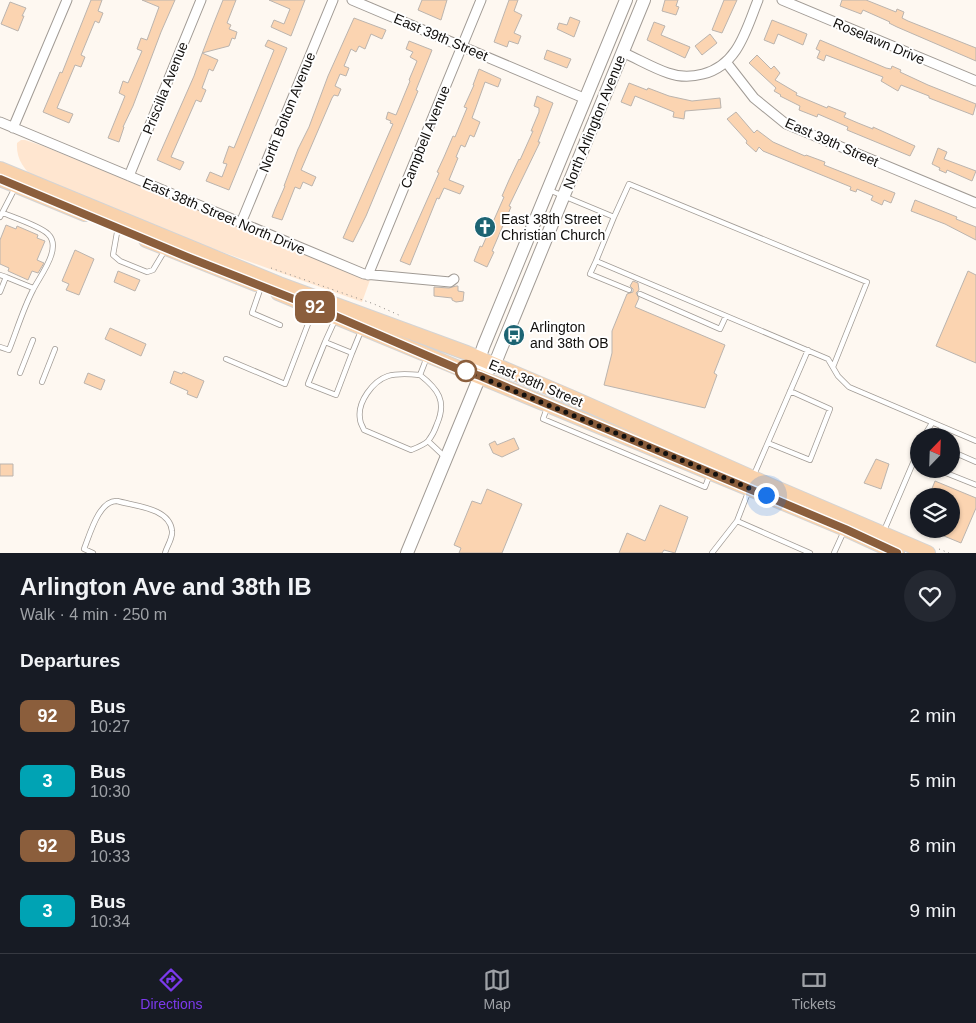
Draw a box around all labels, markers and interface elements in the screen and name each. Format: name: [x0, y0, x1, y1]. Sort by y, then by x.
street label: East 39th Street: [392, 10, 490, 64]
street label: Roselawn Drive: [831, 14, 927, 68]
street label: Priscilla Avenue: [139, 39, 191, 137]
street label: North Bolton Avenue: [256, 49, 319, 174]
street label: North Arlington Avenue: [560, 53, 628, 191]
street label: Campbell Avenue: [397, 83, 453, 191]
street label: East 39th Street: [783, 114, 881, 170]
street label: East 38th Street North Drive: [140, 174, 308, 258]
place label: East 38th Street Christian Church: [501, 211, 605, 243]
church icon: East 38th Street Christian Church: [473, 215, 497, 239]
line badge: 92: [292, 291, 338, 323]
text: 92: [305, 297, 325, 317]
place label: Arlington and 38th OB: [530, 319, 609, 351]
bus stop icon: Arlington and 38th OB: [502, 323, 526, 347]
street label: East 38th Street: [487, 356, 585, 410]
unlabelled marker: [455, 360, 477, 382]
north arrow: [910, 428, 960, 478]
map controls: [910, 428, 960, 538]
your location: [754, 483, 779, 508]
button: layers: [910, 488, 960, 538]
button: heart: [904, 570, 956, 622]
text: Arlington Ave and 38th IB: [20, 573, 312, 600]
text: Walk · 4 min · 250 m: [20, 606, 167, 623]
text: Departures: [20, 650, 120, 671]
text: Bus: [90, 696, 126, 717]
text: 2 min: [910, 705, 956, 726]
text: 92: [37, 706, 58, 726]
text: 10:27: [90, 718, 130, 735]
text: Bus: [90, 761, 126, 782]
text: 5 min: [910, 770, 956, 791]
text: 3: [42, 771, 53, 791]
text: 10:30: [90, 783, 130, 800]
text: Bus: [90, 826, 126, 847]
text: 8 min: [910, 835, 956, 856]
text: 92: [37, 836, 58, 856]
text: 10:33: [90, 848, 130, 865]
text: Bus: [90, 891, 126, 912]
text: 9 min: [910, 900, 956, 921]
text: 3: [42, 901, 53, 921]
text: 10:34: [90, 913, 130, 930]
tab: Directions: [140, 966, 203, 1012]
tab: Map: [483, 966, 511, 1012]
tab: Tickets: [792, 966, 836, 1012]

